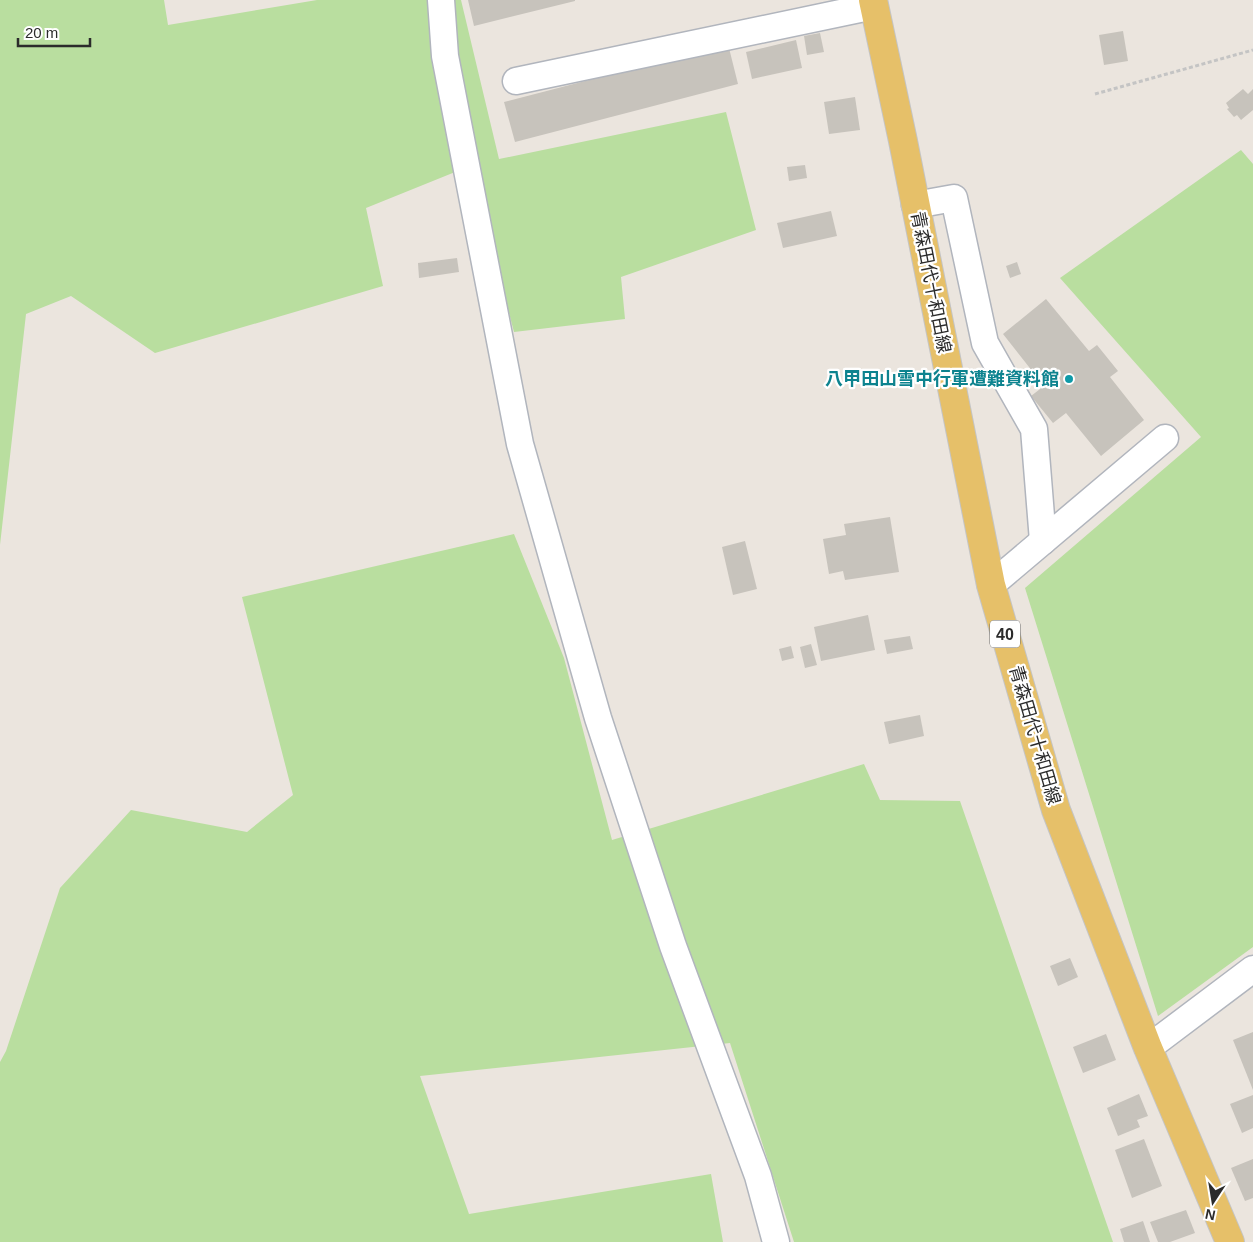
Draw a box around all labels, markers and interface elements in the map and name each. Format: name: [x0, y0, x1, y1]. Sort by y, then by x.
scale bar: [18, 15, 90, 47]
text: 20 m: [25, 24, 58, 41]
street label: 青森田代十和田線: [907, 209, 955, 355]
place label: 八甲田山雪中行軍遭難資料館: [825, 368, 1059, 389]
marker: 八甲田山雪中行軍遭難資料館: [1063, 373, 1075, 385]
road number: 40: [990, 620, 1020, 648]
street label: 青森田代十和田線: [1006, 663, 1064, 807]
north arrow: [1188, 1177, 1238, 1227]
text: N: [1204, 1206, 1217, 1224]

